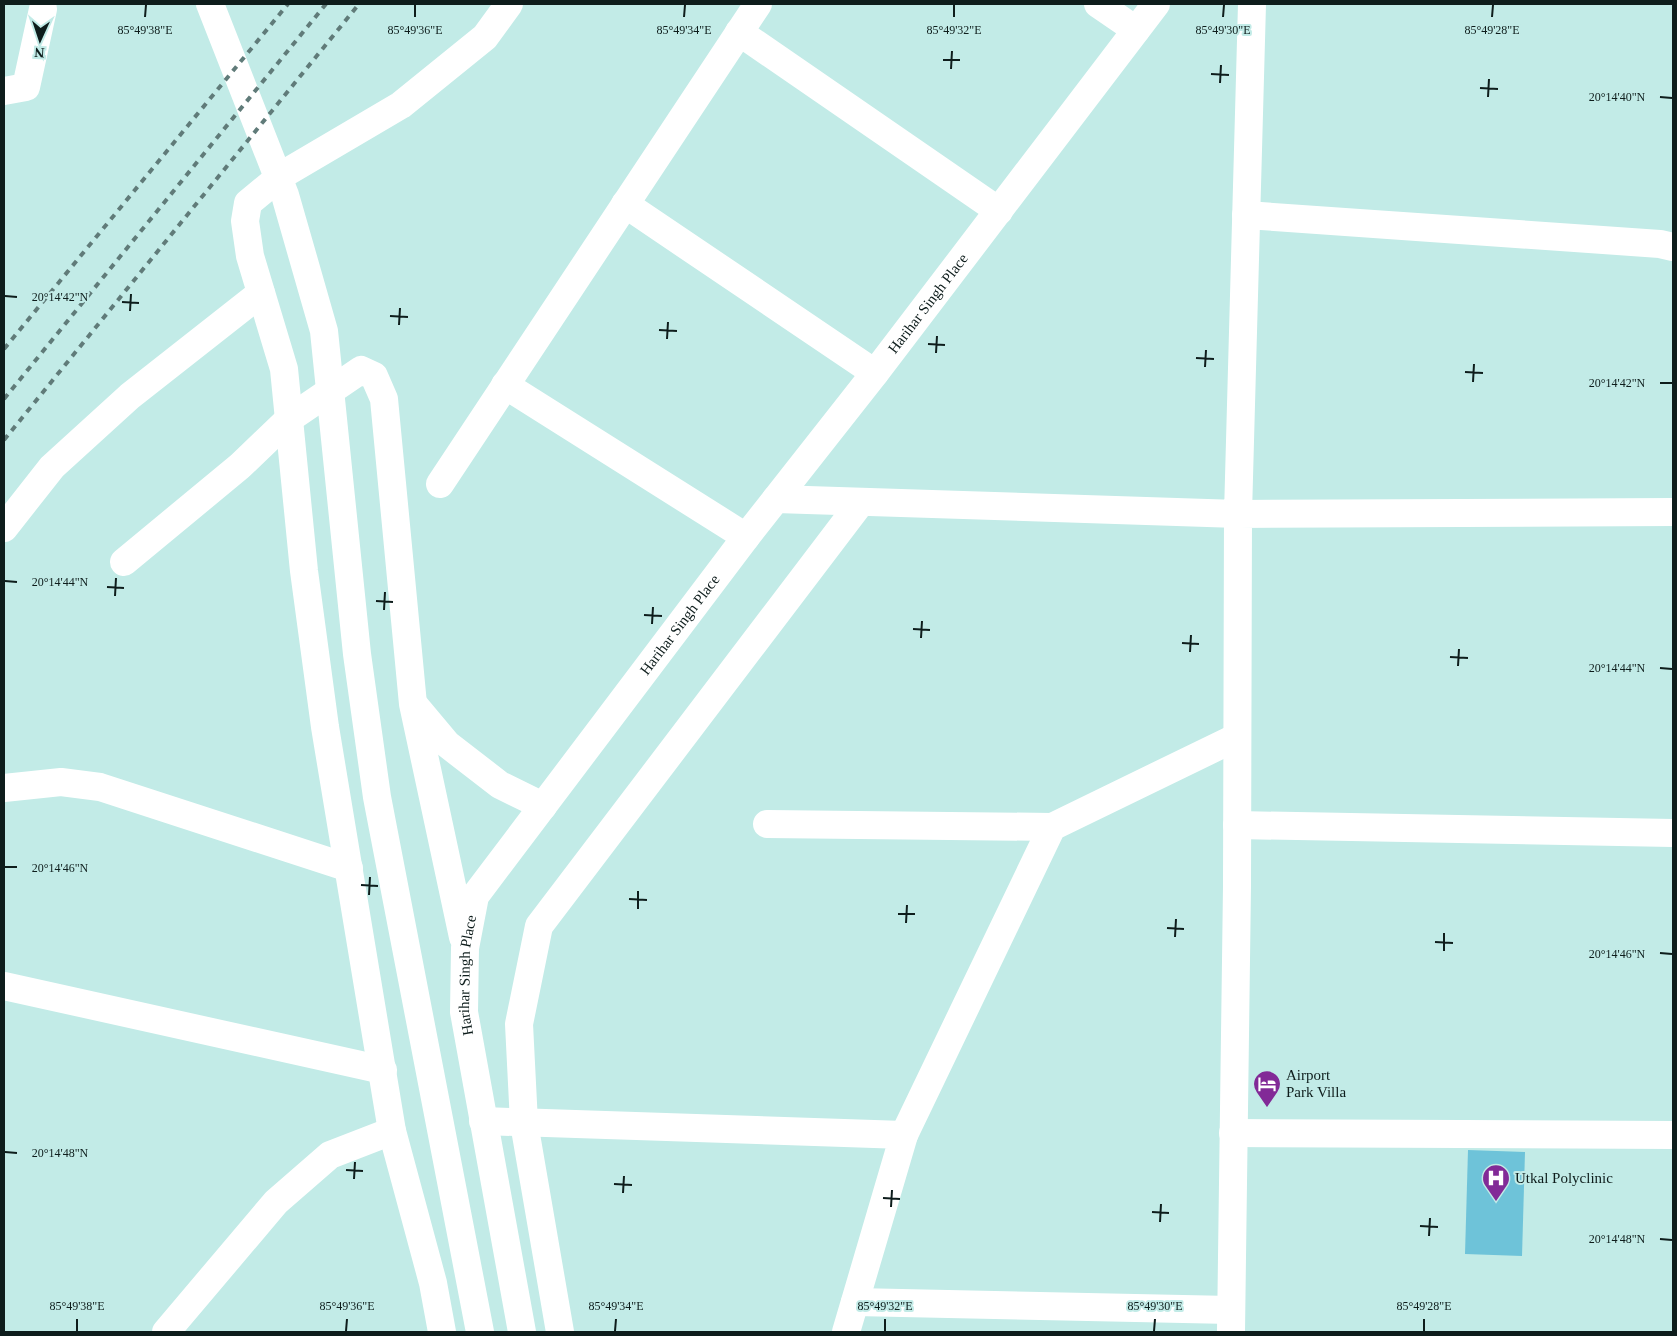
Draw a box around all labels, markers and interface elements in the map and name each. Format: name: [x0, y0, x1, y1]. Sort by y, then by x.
north arrow: [15, 15, 65, 65]
text: 85°49'38"E: [117, 23, 173, 37]
text: 85°49'36"E: [387, 23, 443, 37]
text: 85°49'34"E: [656, 23, 712, 37]
text: 85°49'32"E: [926, 23, 982, 37]
text: 85°49'30"E: [1195, 23, 1251, 37]
text: 85°49'28"E: [1464, 23, 1520, 37]
text: N: [34, 45, 45, 60]
text: 20°14'40"N: [1589, 90, 1646, 104]
street label: Harihar Singh Place: [885, 250, 971, 356]
text: 20°14'42"N: [32, 290, 89, 304]
text: 20°14'42"N: [1589, 376, 1646, 390]
street label: Harihar Singh Place: [637, 571, 723, 678]
text: 20°14'44"N: [32, 575, 89, 589]
text: 20°14'44"N: [1589, 661, 1646, 675]
text: 20°14'46"N: [32, 861, 89, 875]
street label: Harihar Singh Place: [456, 914, 479, 1037]
text: 20°14'46"N: [1589, 947, 1646, 961]
place label: Airport Park Villa: [1286, 1067, 1346, 1100]
hotel icon: Airport Park Villa: [1252, 1069, 1282, 1108]
text: 20°14'48"N: [32, 1146, 89, 1160]
hospital icon: Utkal Polyclinic: [1481, 1163, 1511, 1202]
place label: Utkal Polyclinic: [1515, 1170, 1613, 1186]
text: 20°14'48"N: [1589, 1232, 1646, 1246]
text: 85°49'38"E: [49, 1299, 105, 1313]
text: 85°49'36"E: [319, 1299, 375, 1313]
text: 85°49'34"E: [588, 1299, 644, 1313]
text: 85°49'32"E: [857, 1299, 913, 1313]
text: 85°49'30"E: [1127, 1299, 1183, 1313]
text: 85°49'28"E: [1396, 1299, 1452, 1313]

